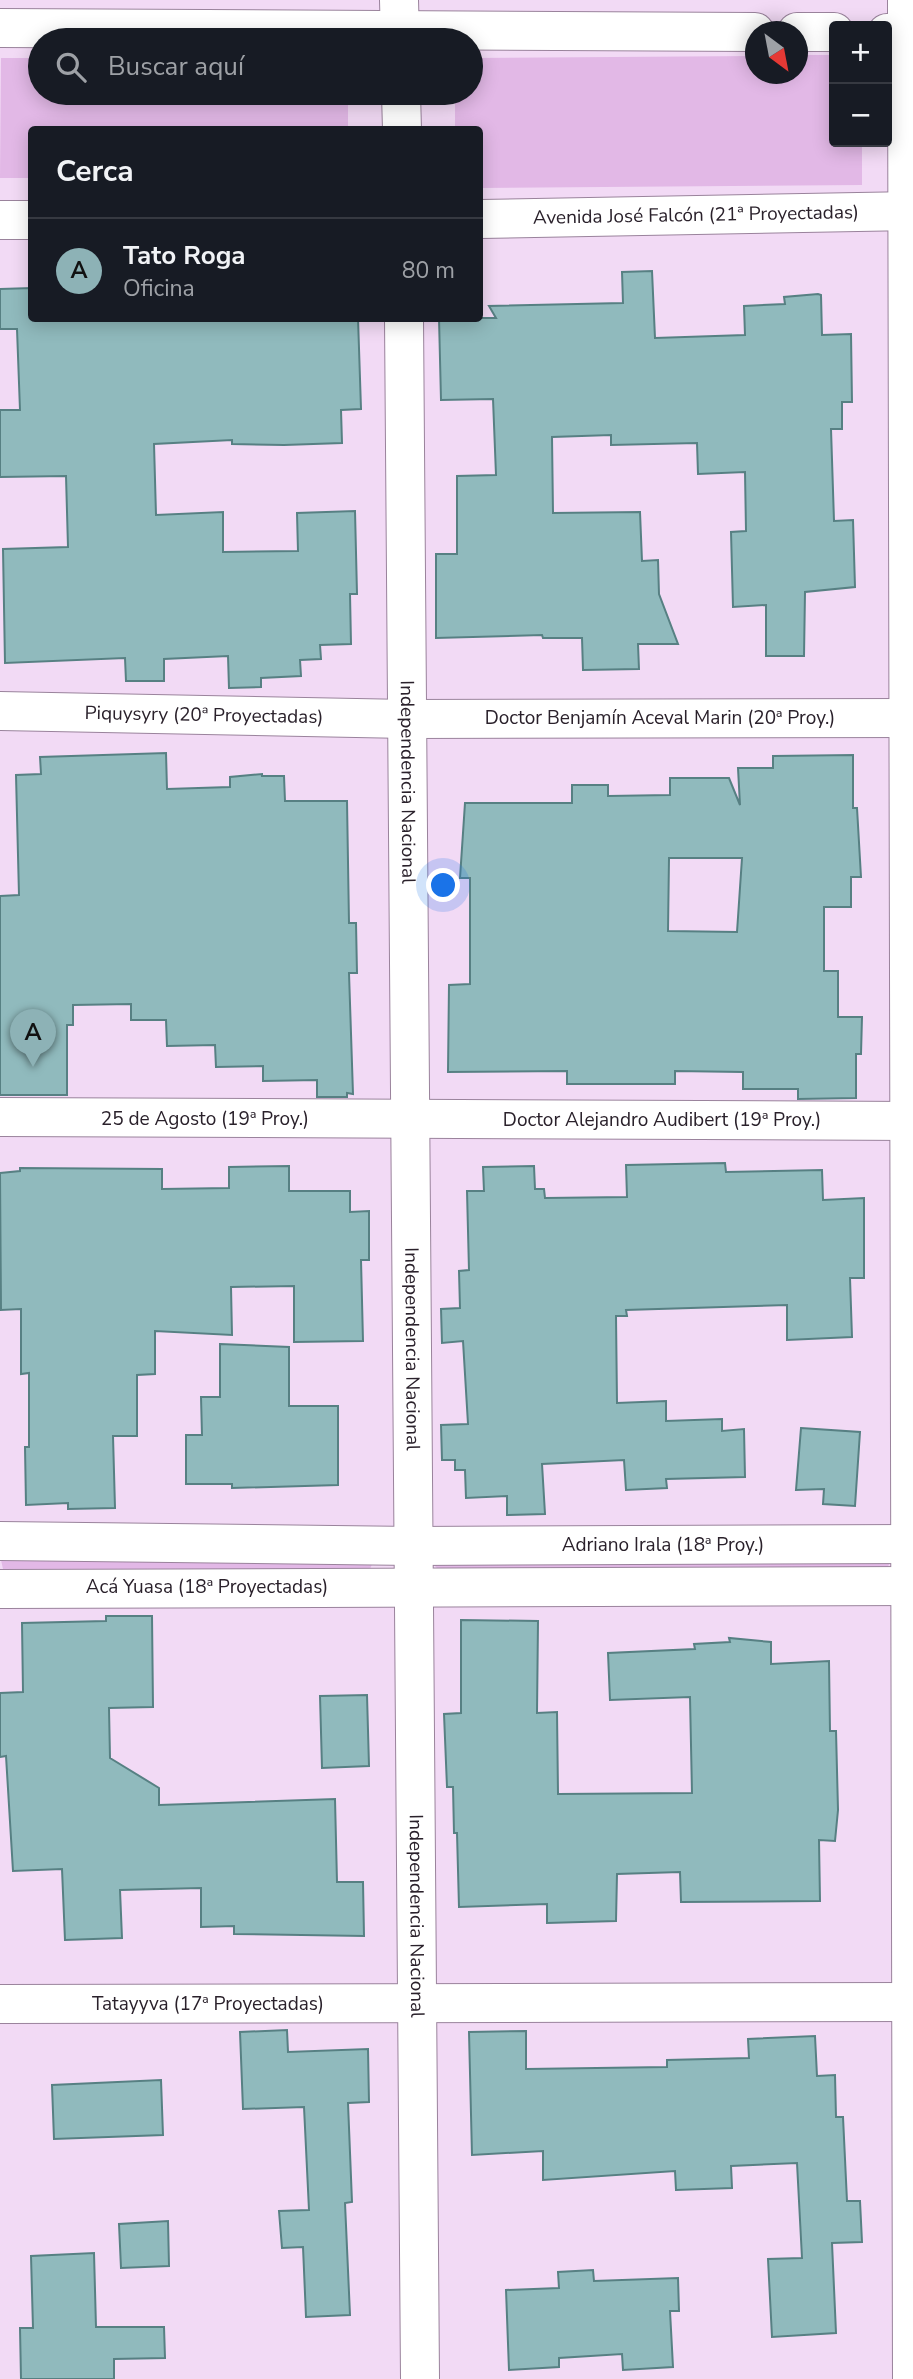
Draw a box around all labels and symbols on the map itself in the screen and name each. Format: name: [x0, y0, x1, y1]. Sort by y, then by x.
north arrow: [745, 21, 808, 84]
street label: Avenida José Falcón (21ª Proyectadas): [533, 199, 859, 231]
street label: Independencia Nacional: [394, 680, 421, 884]
street label: Piquysyry (20ª Proyectadas): [84, 700, 324, 730]
street label: Doctor Benjamín Aceval Marin (20ª Proy.): [485, 705, 835, 731]
your location: [426, 868, 460, 902]
pin: A: [10, 1009, 56, 1067]
street label: 25 de Agosto (19ª Proy.): [101, 1106, 309, 1132]
street label: Doctor Alejandro Audibert (19ª Proy.): [503, 1107, 821, 1133]
street label: Independencia Nacional: [398, 1247, 426, 1451]
street label: Adriano Irala (18ª Proy.): [562, 1532, 764, 1558]
street label: Acá Yuasa (18ª Proyectadas): [86, 1574, 328, 1600]
street label: Independencia Nacional: [403, 1814, 430, 2018]
street label: Tatayyva (17ª Proyectadas): [92, 1991, 324, 2017]

